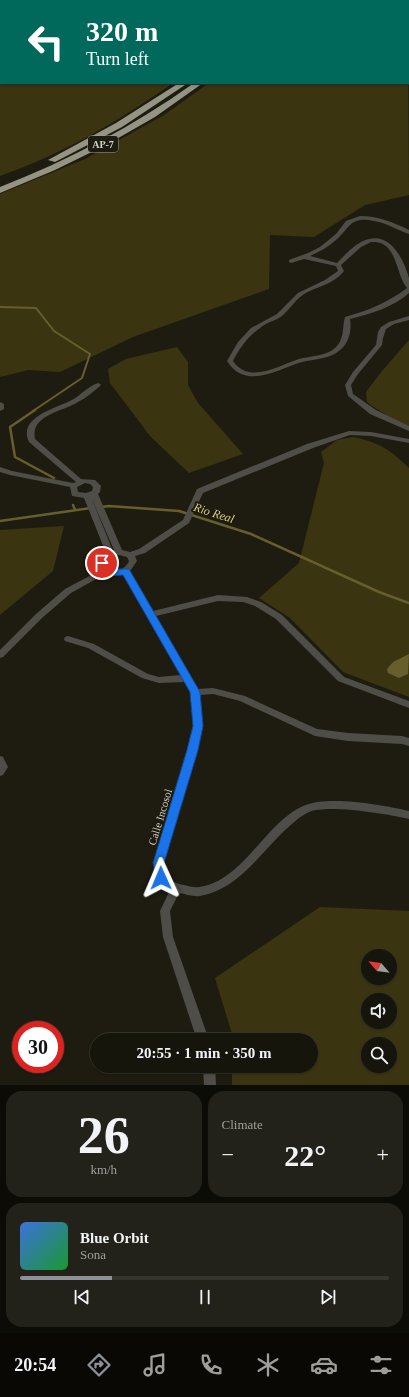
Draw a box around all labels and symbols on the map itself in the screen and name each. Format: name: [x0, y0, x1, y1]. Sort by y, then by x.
road number: AP-7: [88, 136, 118, 152]
water label: Rio Real: [191, 500, 237, 526]
pin: [85, 546, 119, 580]
street label: Calle Incosol: [146, 787, 174, 847]
position arrow: [140, 857, 182, 899]
north arrow: [361, 949, 397, 985]
speed limit sign: 30: [12, 1021, 64, 1073]

